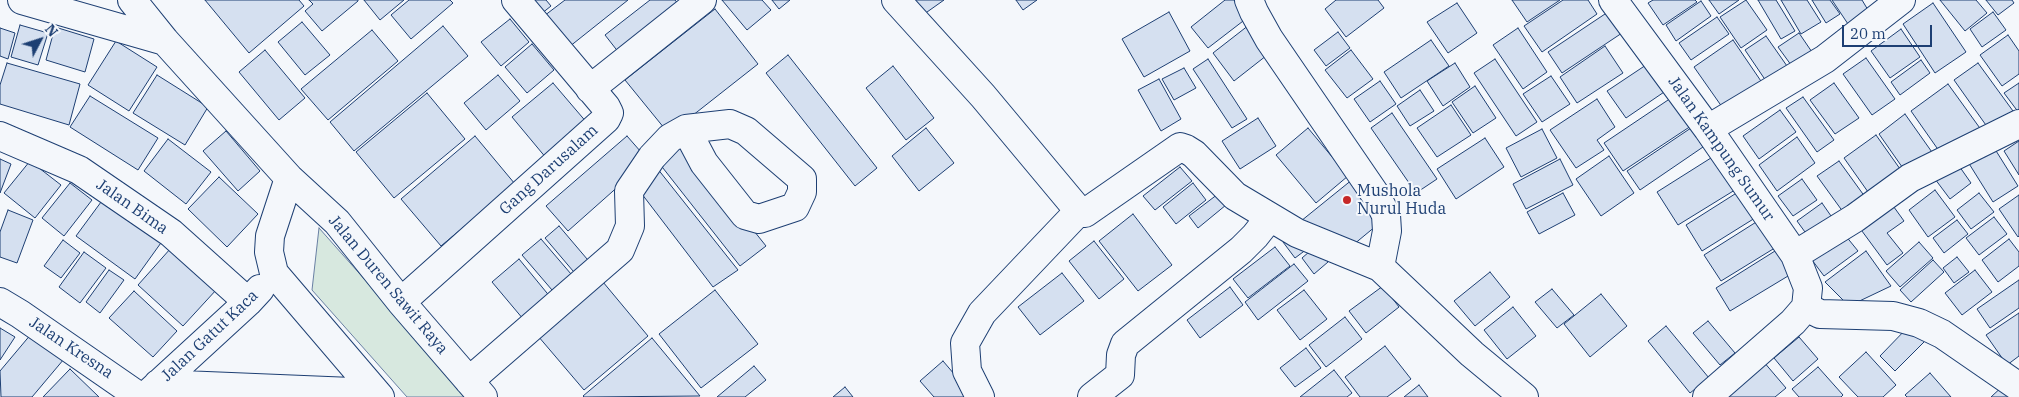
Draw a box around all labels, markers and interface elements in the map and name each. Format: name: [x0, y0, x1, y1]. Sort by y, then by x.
north arrow: [15, 15, 65, 65]
scale bar: [1844, 15, 1934, 47]
text: N: [41, 20, 62, 40]
text: 20 m: [1850, 24, 1886, 43]
street label: Jalan Kampung Sumur: [1664, 73, 1778, 225]
street label: Gang Darusalam: [496, 121, 602, 219]
street label: Jalan Bima: [92, 175, 172, 239]
place label: Mushola Nurul Huda: [1357, 181, 1446, 219]
marker: Mushola Nurul Huda: [1341, 194, 1353, 206]
street label: Jalan Duren Sawit Raya: [324, 212, 452, 358]
street label: Jalan Gatut Kaca: [158, 286, 262, 386]
street label: Jalan Kresna: [25, 313, 117, 383]

